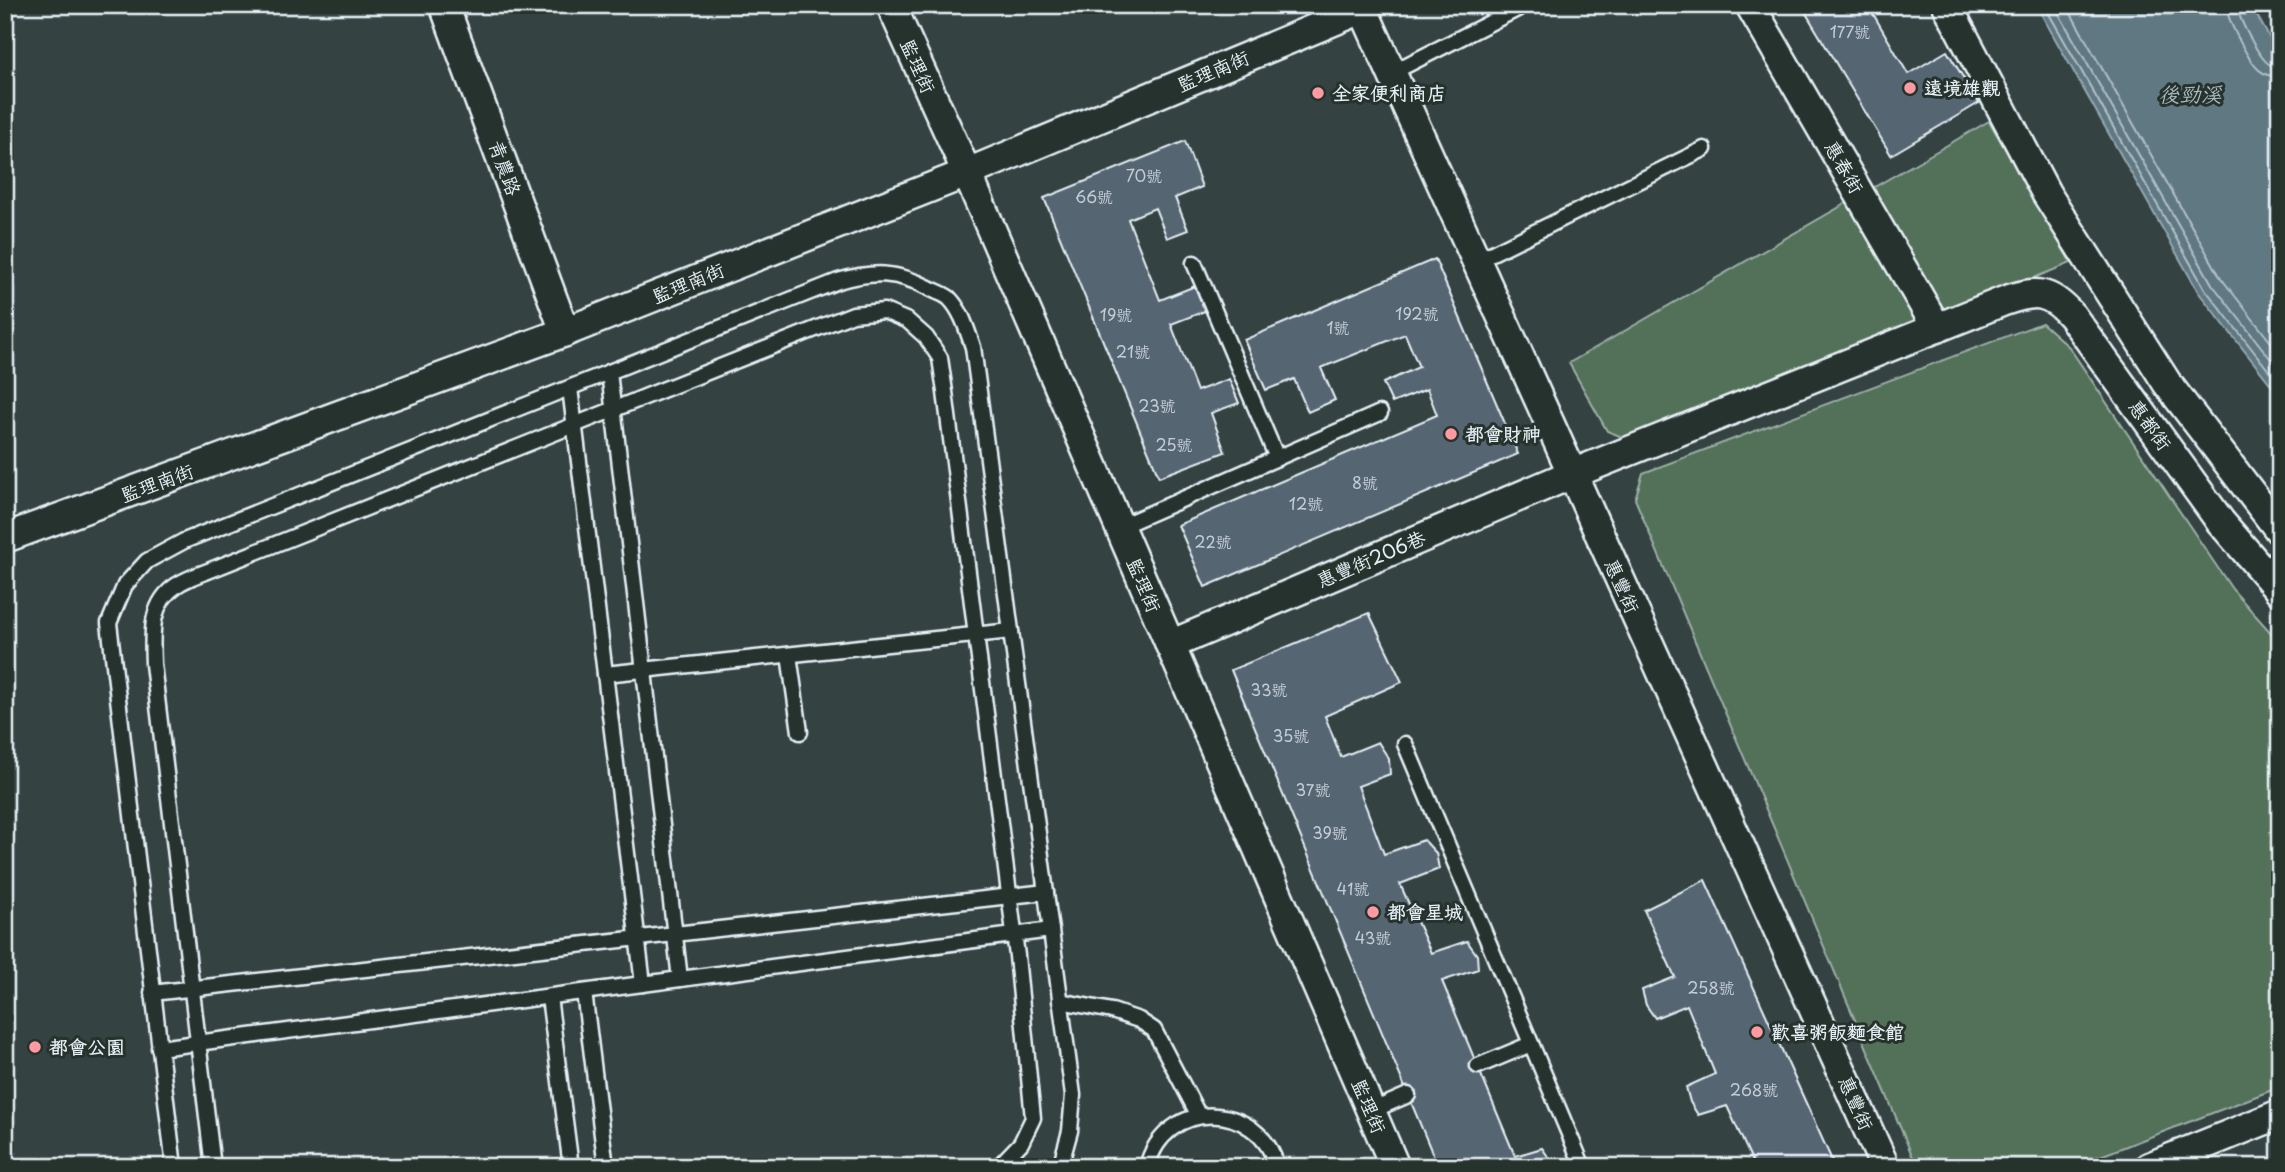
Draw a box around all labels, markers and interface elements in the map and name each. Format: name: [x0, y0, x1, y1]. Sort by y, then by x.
house number: 177號: [1830, 19, 1870, 43]
street label: 監理街: [895, 34, 943, 97]
street label: 監理南街: [1172, 42, 1253, 98]
place label: 遠境雄觀: [1924, 73, 2000, 101]
water label: 後勁溪: [2159, 77, 2222, 109]
place label: 全家便利商店: [1332, 78, 1446, 106]
marker: 遠境雄觀: [1902, 80, 1918, 96]
marker: 全家便利商店: [1310, 85, 1326, 101]
street label: 惠春街: [1818, 135, 1871, 198]
street label: 青農路: [483, 136, 529, 199]
house number: 70號: [1126, 163, 1162, 187]
house number: 66號: [1075, 184, 1113, 208]
street label: 監理南街: [647, 255, 728, 309]
house number: 192號: [1395, 301, 1439, 325]
house number: 19號: [1100, 302, 1132, 326]
house number: 1號: [1326, 315, 1350, 339]
house number: 21號: [1116, 339, 1150, 363]
house number: 23號: [1138, 393, 1176, 417]
street label: 惠都街: [2123, 393, 2179, 456]
place label: 都會財神: [1465, 419, 1541, 447]
marker: 都會財神: [1443, 426, 1459, 442]
house number: 25號: [1155, 432, 1193, 456]
street label: 監理南街: [116, 456, 197, 508]
house number: 8號: [1352, 470, 1378, 494]
house number: 12號: [1289, 491, 1323, 515]
street label: 惠豐街206巷: [1312, 523, 1429, 594]
house number: 22號: [1194, 529, 1232, 553]
street label: 監理街: [1121, 553, 1169, 616]
street label: 惠豐街: [1599, 554, 1647, 617]
house number: 33號: [1250, 677, 1288, 701]
house number: 35號: [1273, 723, 1309, 747]
house number: 37號: [1296, 777, 1330, 801]
house number: 39號: [1312, 820, 1348, 844]
house number: 41號: [1337, 876, 1369, 900]
place label: 都會星城: [1387, 897, 1463, 925]
marker: 都會星城: [1365, 904, 1381, 920]
house number: 43號: [1355, 925, 1391, 949]
house number: 258號: [1687, 975, 1735, 999]
place label: 歡喜粥飯麵食館: [1771, 1017, 1904, 1045]
marker: 歡喜粥飯麵食館: [1749, 1024, 1765, 1040]
place label: 都會公園: [49, 1032, 125, 1060]
marker: 都會公園: [27, 1039, 43, 1055]
street label: 惠豐街: [1833, 1071, 1881, 1134]
street label: 監理街: [1346, 1074, 1394, 1137]
house number: 268號: [1730, 1077, 1778, 1101]

